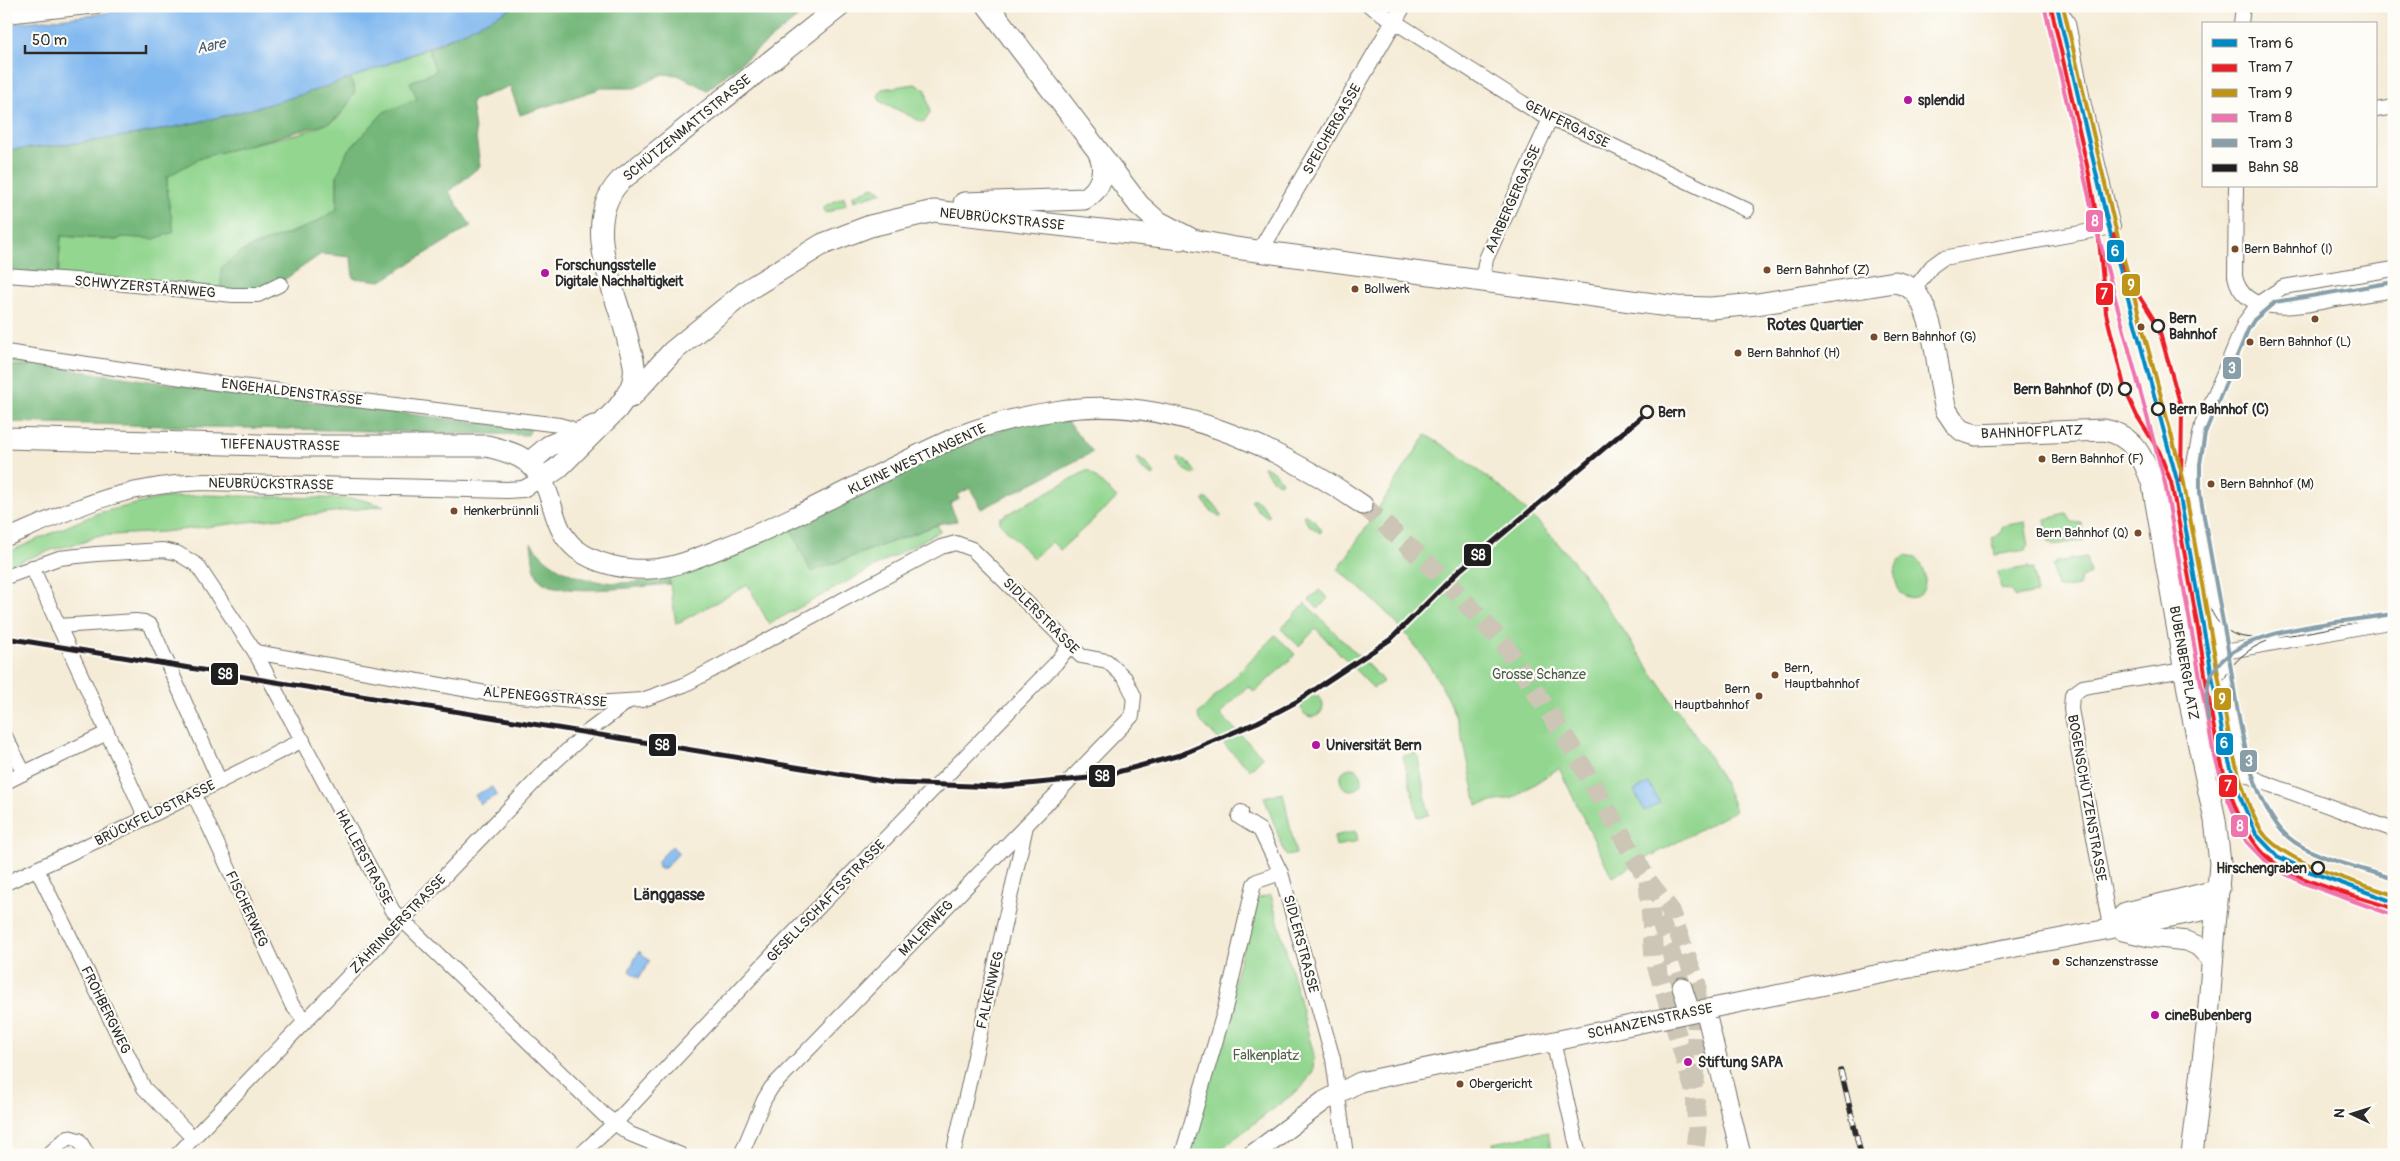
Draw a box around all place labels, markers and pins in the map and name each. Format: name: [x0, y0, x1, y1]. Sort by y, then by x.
place label: splendid: [1918, 92, 1965, 109]
marker: splendid: [1902, 94, 1914, 106]
place label: Bern Bahnhof (I): [2244, 241, 2333, 257]
marker: Bern Bahnhof (I): [2230, 244, 2240, 254]
place label: Forschungsstelle Digitale Nachhaltigkeit: [555, 257, 684, 290]
place label: Bern Bahnhof (Z): [1776, 262, 1870, 278]
marker: Bern Bahnhof (Z): [1762, 265, 1772, 275]
marker: Forschungsstelle Digitale Nachhaltigkeit: [539, 267, 551, 279]
place label: Bollwerk: [1364, 281, 1410, 297]
marker: Bollwerk: [1350, 284, 1360, 294]
place label: Bern Bahnhof: [2169, 310, 2218, 343]
unlabelled marker: [2310, 314, 2320, 324]
marker: Bern Bahnhof: [2151, 319, 2165, 333]
unlabelled marker: [2136, 322, 2146, 332]
place label: Bern Bahnhof (G): [1883, 329, 1977, 345]
marker: Bern Bahnhof (G): [1869, 332, 1879, 342]
place label: Bern Bahnhof (L): [2259, 334, 2352, 350]
marker: Bern Bahnhof (L): [2245, 337, 2255, 347]
place label: Bern Bahnhof (H): [1747, 345, 1841, 361]
marker: Bern Bahnhof (H): [1733, 348, 1743, 358]
place label: Bern Bahnhof (D): [2013, 381, 2114, 398]
marker: Bern Bahnhof (D): [2118, 382, 2132, 396]
place label: Bern Bahnhof (C): [2169, 401, 2270, 418]
marker: Bern Bahnhof (C): [2151, 402, 2165, 416]
place label: Bern: [1658, 404, 1686, 421]
marker: Bern: [1640, 405, 1654, 419]
place label: Bern Bahnhof (F): [2051, 451, 2144, 467]
marker: Bern Bahnhof (F): [2037, 454, 2047, 464]
place label: Bern Bahnhof (M): [2220, 476, 2315, 492]
marker: Bern Bahnhof (M): [2206, 479, 2216, 489]
place label: Henkerbrünnli: [463, 503, 539, 519]
marker: Henkerbrünnli: [449, 506, 459, 516]
place label: Bern Bahnhof (Q): [2036, 525, 2129, 541]
marker: Bern Bahnhof (Q): [2133, 528, 2143, 538]
place label: Bern, Hauptbahnhof: [1784, 660, 1861, 692]
marker: Bern, Hauptbahnhof: [1770, 670, 1780, 680]
place label: Bern Hauptbahnhof: [1674, 681, 1751, 713]
marker: Bern Hauptbahnhof: [1754, 691, 1764, 701]
place label: Universität Bern: [1326, 737, 1422, 754]
marker: Universität Bern: [1310, 739, 1322, 751]
place label: Hirschengraben: [2216, 860, 2307, 877]
marker: Hirschengraben: [2311, 861, 2325, 875]
place label: Schanzenstrasse: [2065, 954, 2159, 970]
marker: Schanzenstrasse: [2051, 957, 2061, 967]
place label: cineBubenberg: [2164, 1007, 2252, 1024]
marker: cineBubenberg: [2149, 1009, 2161, 1021]
place label: Stiftung SAPA: [1698, 1054, 1783, 1071]
marker: Stiftung SAPA: [1682, 1056, 1694, 1068]
place label: Obergericht: [1469, 1076, 1533, 1092]
marker: Obergericht: [1455, 1079, 1465, 1089]

